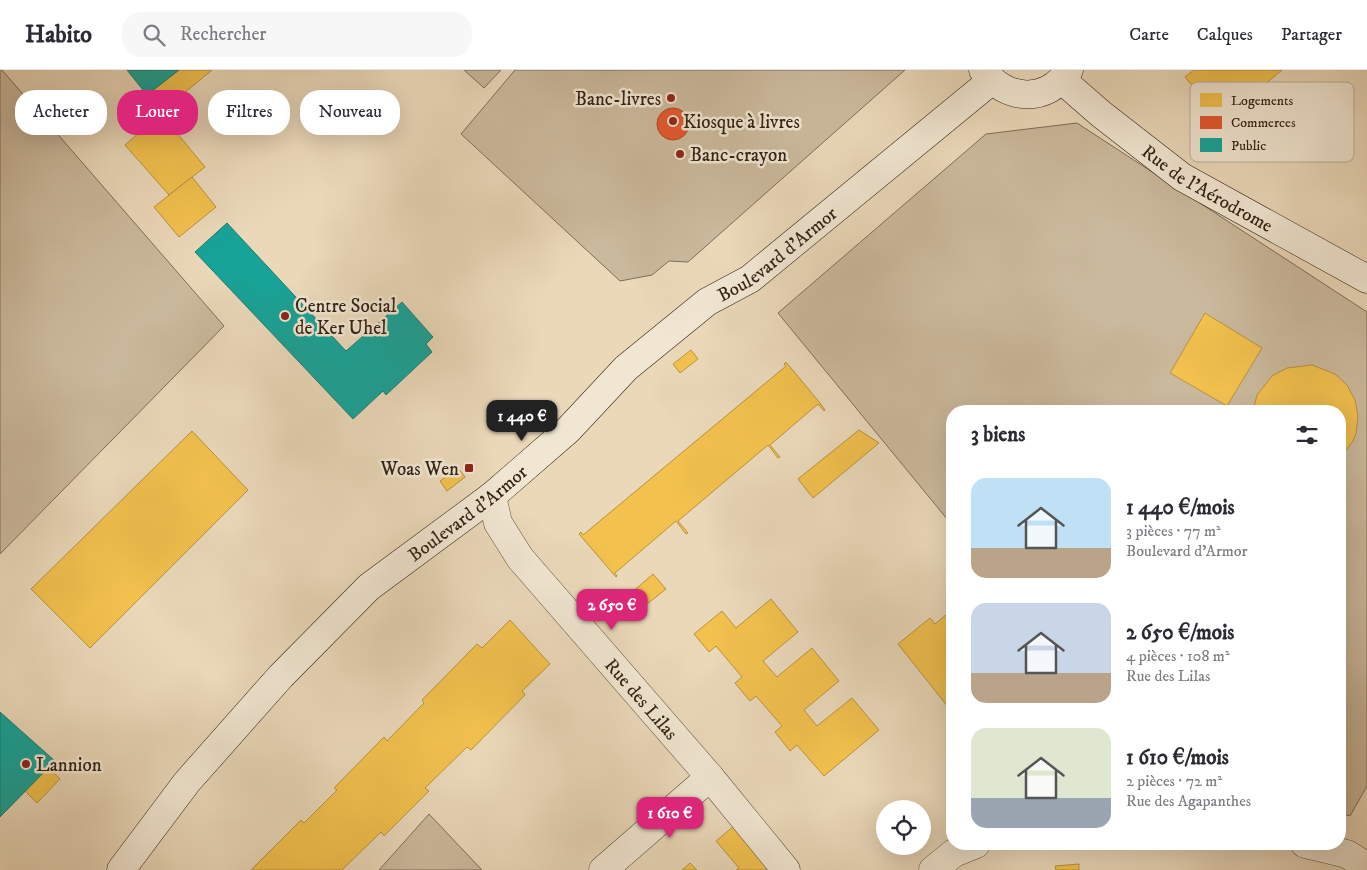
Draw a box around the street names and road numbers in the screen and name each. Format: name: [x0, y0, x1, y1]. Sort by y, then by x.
street label: Rue de l'Aérodrome: [1137, 140, 1277, 238]
street label: Boulevard d'Armor: [714, 202, 842, 307]
street label: Boulevard d'Armor: [404, 461, 533, 567]
street label: Rue des Lilas: [599, 654, 682, 745]

